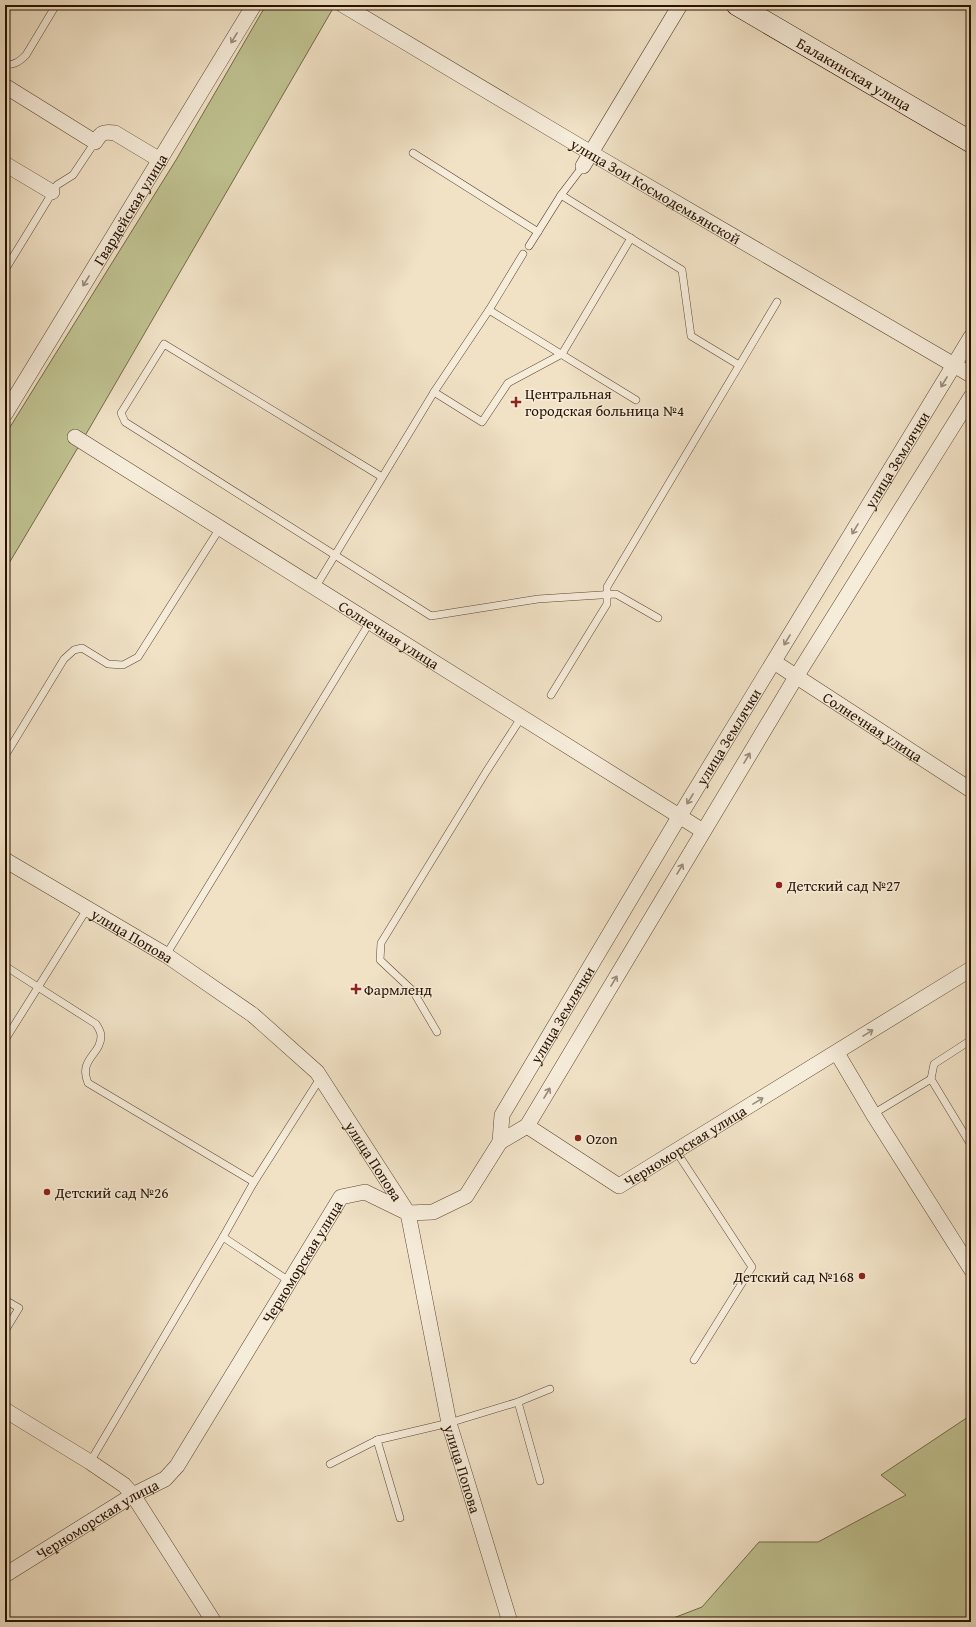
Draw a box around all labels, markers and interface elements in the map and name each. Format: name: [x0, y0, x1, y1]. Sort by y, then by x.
one-way arrow: [230, 32, 238, 43]
street label: Балакинская улица: [793, 32, 916, 116]
street label: улица Зои Космодемьянской: [566, 132, 745, 249]
street label: Гвардейская улица: [88, 149, 172, 269]
one-way arrow: [82, 275, 90, 287]
one-way arrow: [940, 376, 948, 387]
place label: Центральная городская больница №4: [525, 383, 684, 421]
marker: Центральная городская больница №4: [510, 396, 522, 408]
street label: улица Землячки: [858, 407, 934, 513]
one-way arrow: [850, 523, 858, 535]
street label: Солнечная улица: [335, 595, 444, 674]
one-way arrow: [783, 635, 792, 646]
street label: улица Землячки: [690, 684, 766, 790]
street label: Солнечная улица: [819, 686, 928, 767]
one-way arrow: [743, 753, 751, 764]
one-way arrow: [685, 793, 693, 805]
one-way arrow: [677, 863, 685, 875]
place label: Детский сад №27: [786, 875, 900, 896]
marker: Детский сад №27: [774, 880, 784, 890]
street label: улица Попова: [87, 902, 178, 968]
street label: улица Землячки: [524, 962, 599, 1068]
one-way arrow: [610, 975, 618, 987]
place label: Фармленд: [364, 979, 432, 1000]
marker: Фармленд: [351, 984, 361, 994]
one-way arrow: [862, 1029, 874, 1037]
one-way arrow: [544, 1087, 552, 1099]
one-way arrow: [752, 1097, 764, 1105]
street label: Черноморская улица: [619, 1099, 751, 1191]
street label: улица Попова: [340, 1116, 408, 1206]
place label: Ozon: [586, 1128, 618, 1149]
marker: Ozon: [573, 1133, 583, 1143]
place label: Детский сад №26: [54, 1182, 168, 1203]
marker: Детский сад №26: [42, 1187, 52, 1197]
street label: Черноморская улица: [256, 1195, 348, 1327]
place label: Детский сад №168: [732, 1266, 854, 1287]
marker: Детский сад №168: [857, 1271, 867, 1281]
street label: улица Попова: [439, 1421, 487, 1517]
street label: Черноморская улица: [32, 1473, 163, 1564]

